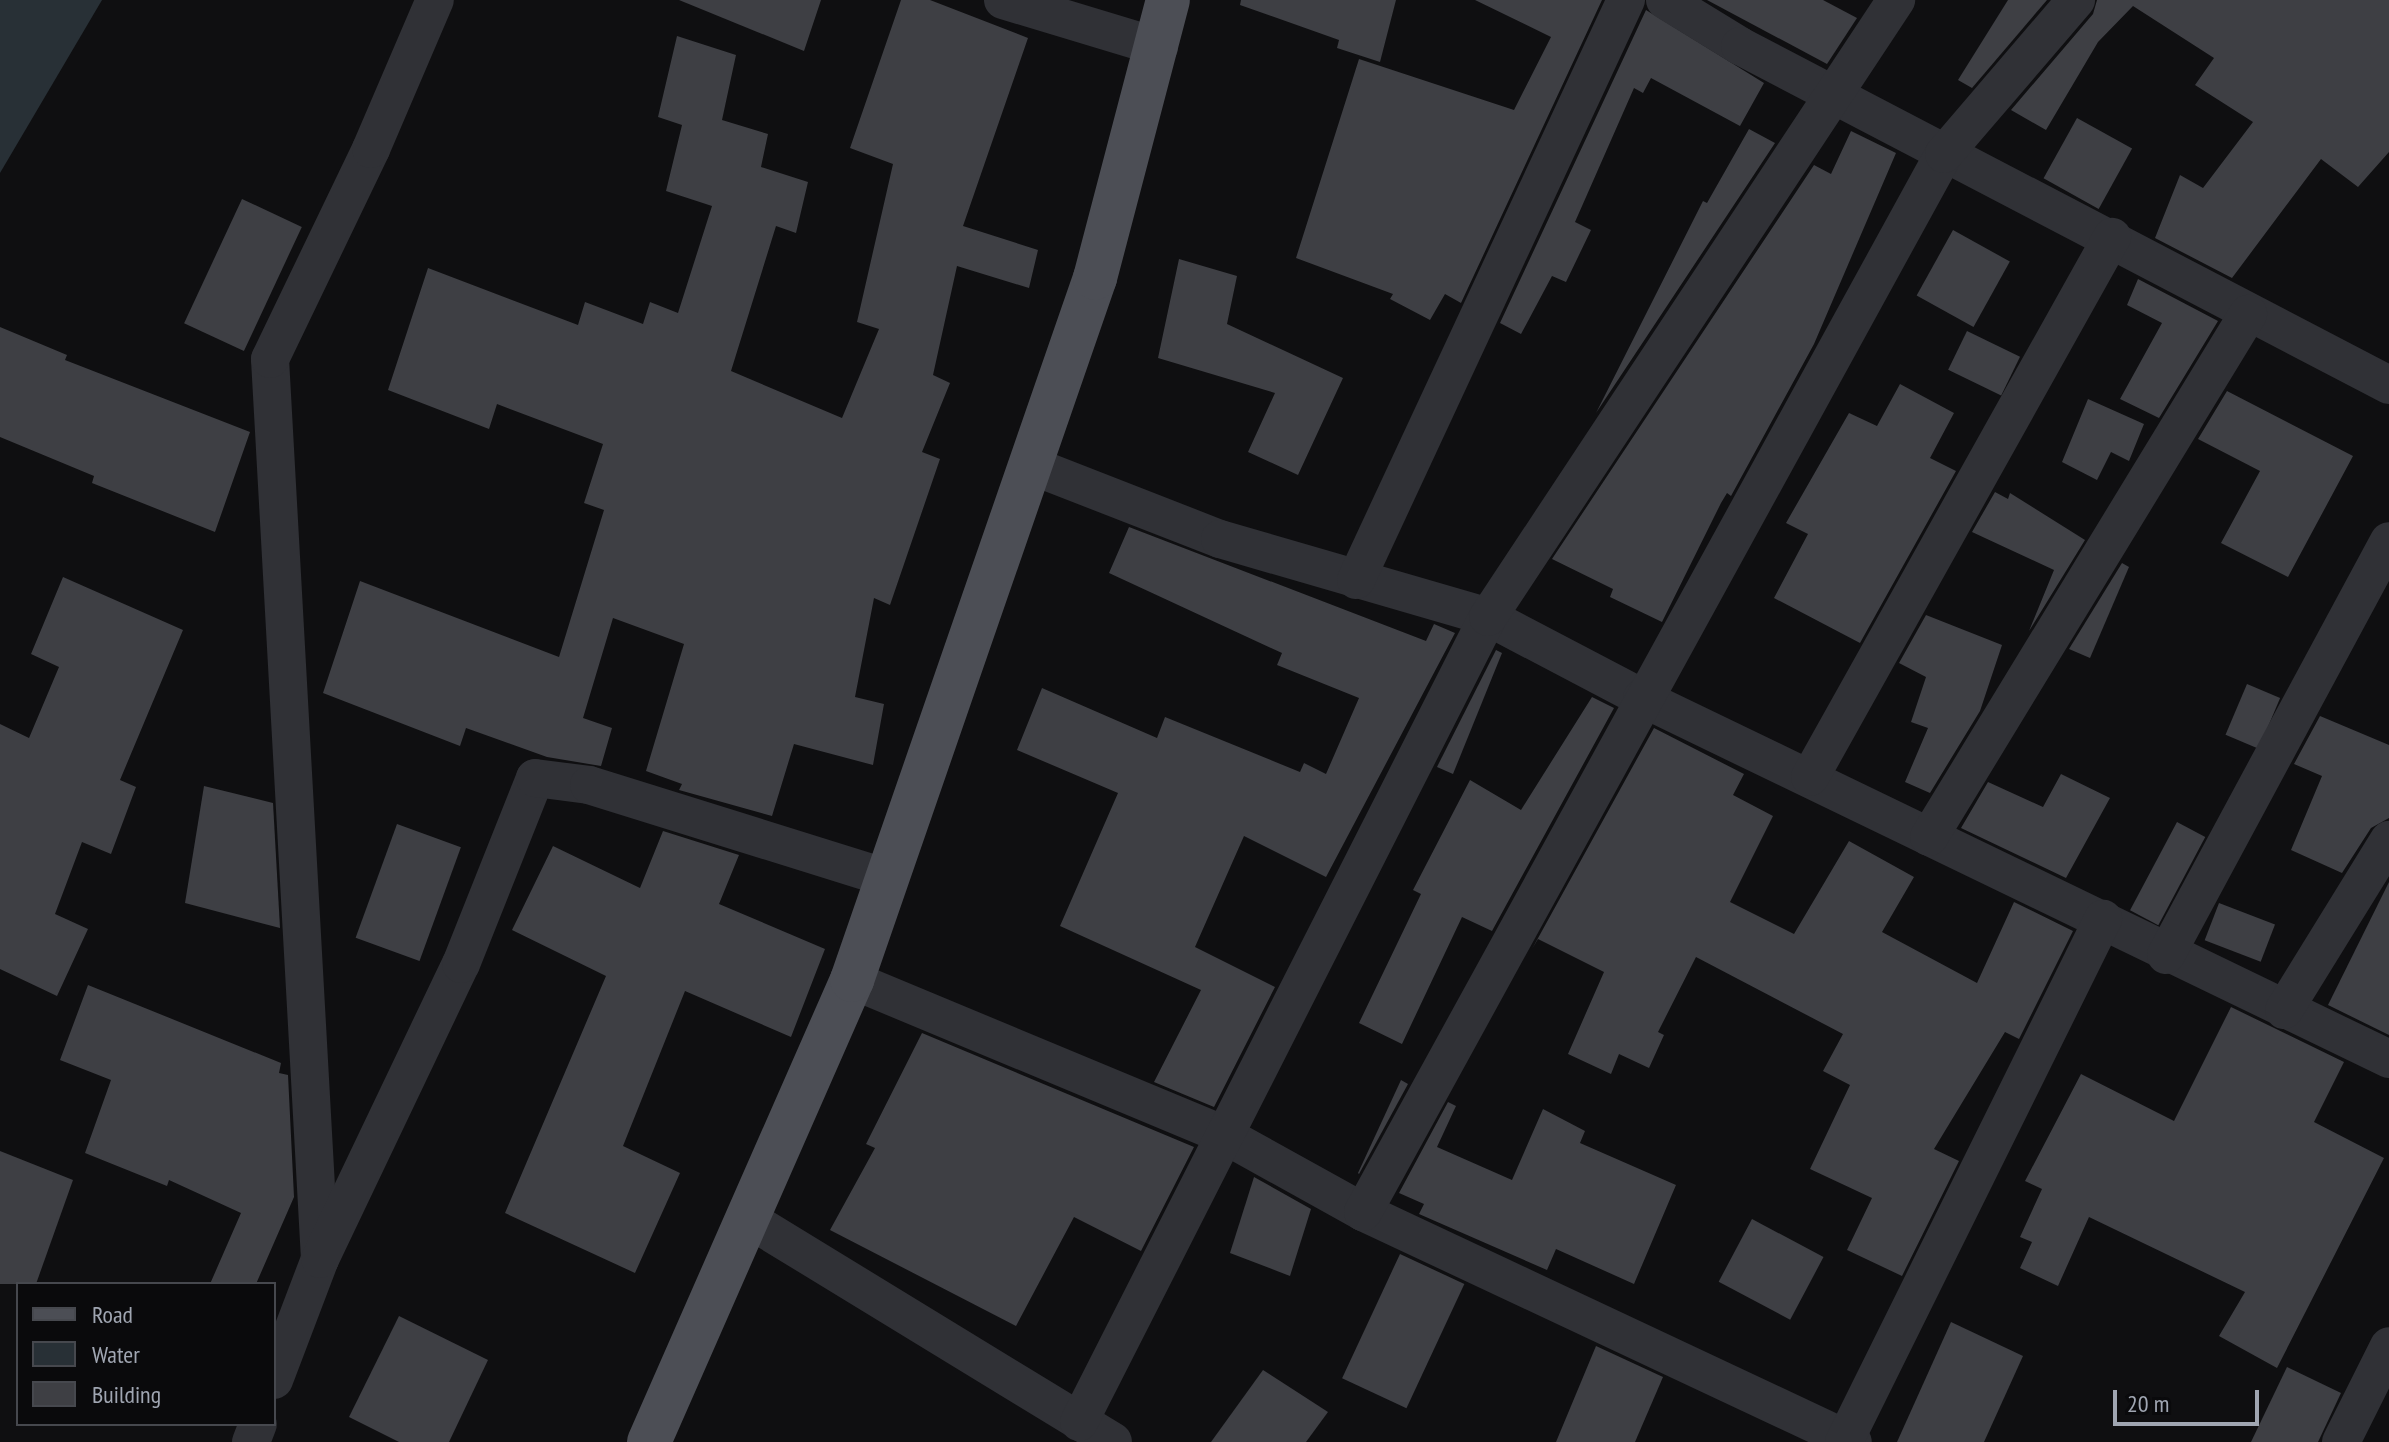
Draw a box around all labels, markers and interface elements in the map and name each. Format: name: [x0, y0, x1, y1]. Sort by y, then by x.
legend: [16, 1282, 276, 1426]
text: Road: [92, 1299, 133, 1330]
text: Water: [92, 1339, 140, 1370]
scale bar: [2117, 1374, 2263, 1424]
text: Building: [92, 1379, 161, 1410]
text: 20 m: [2127, 1388, 2169, 1419]

